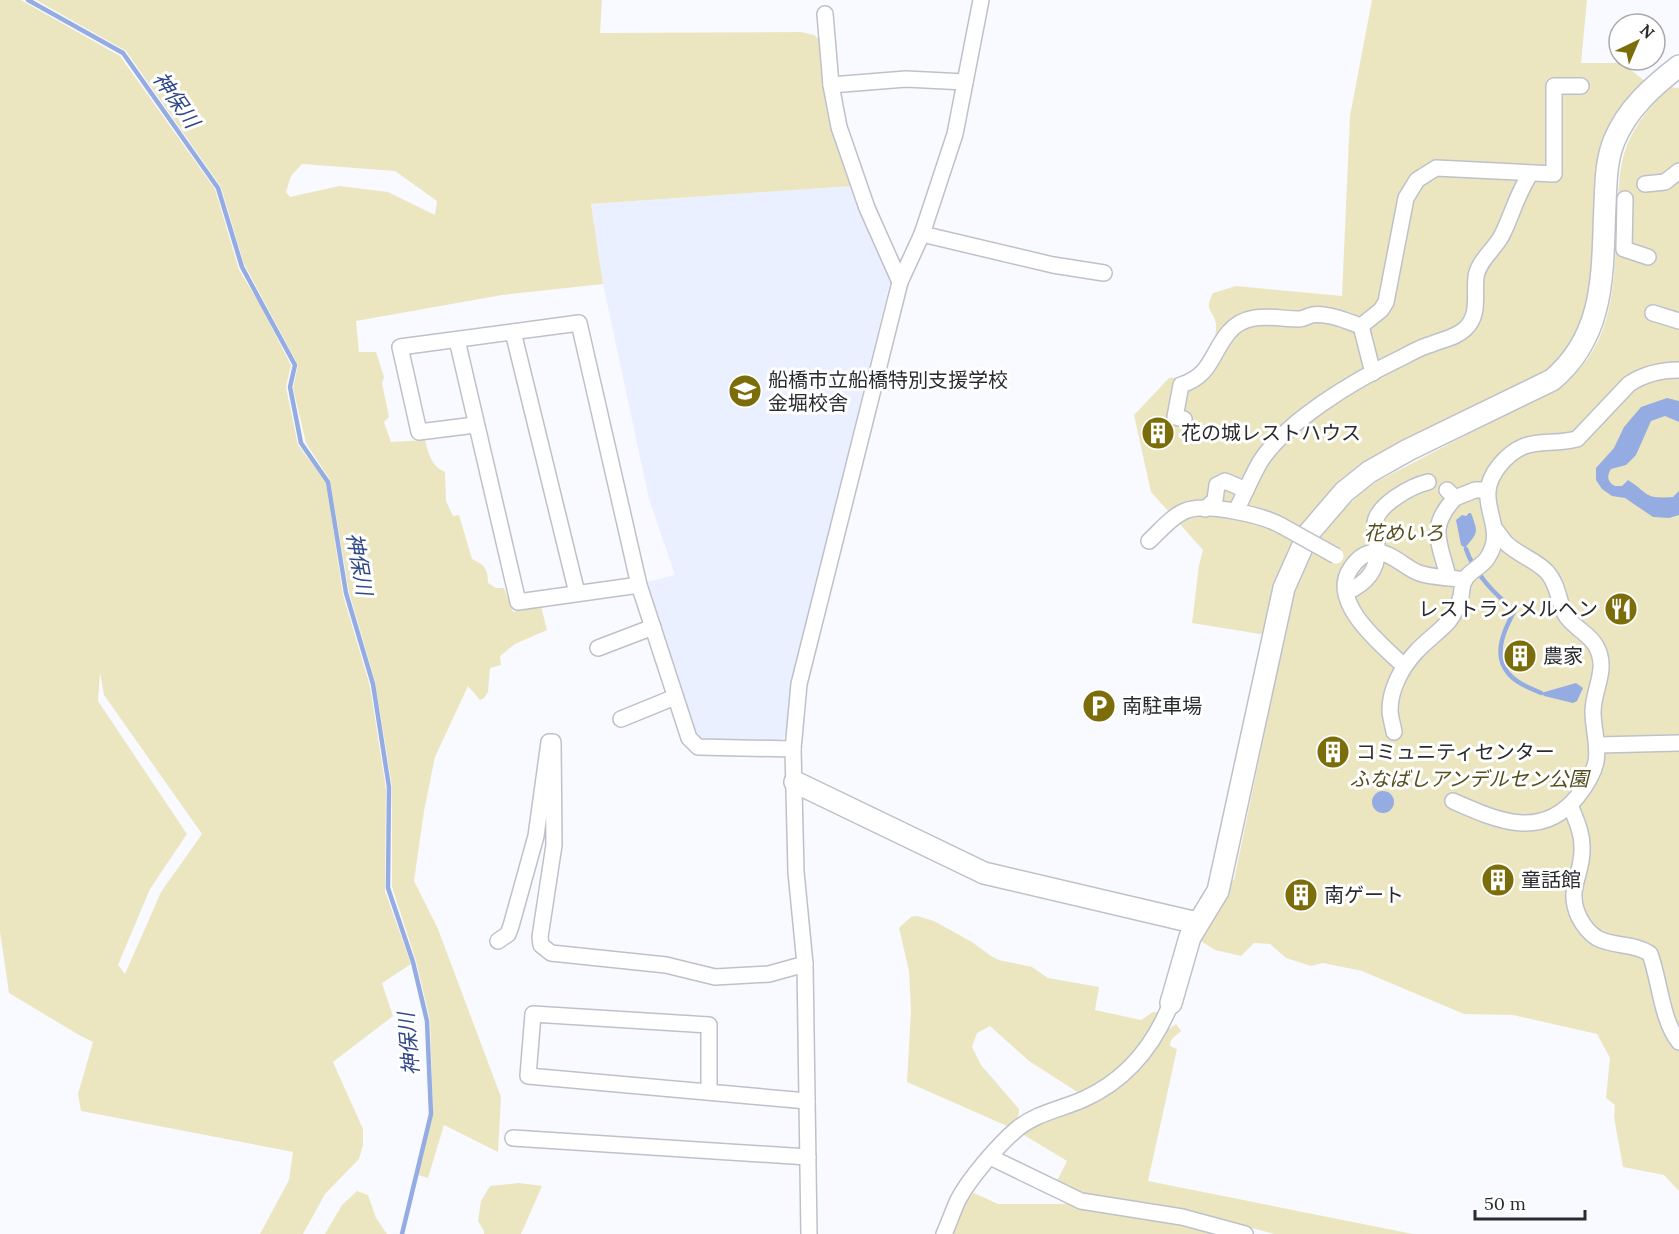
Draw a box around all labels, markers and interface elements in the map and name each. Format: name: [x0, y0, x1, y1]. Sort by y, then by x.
north arrow: [1607, 12, 1667, 72]
text: N: [1636, 20, 1659, 43]
water label: 神保川: [147, 66, 207, 135]
place label: 船橋市立船橋特別支援学校 金堀校舎: [768, 367, 1008, 415]
school or university icon: 船橋市立船橋特別支援学校 金堀校舎: [727, 373, 763, 409]
building icon: 花の城レストハウス: [1140, 415, 1176, 451]
place label: 花の城レストハウス: [1181, 420, 1361, 445]
park label: 花めいろ: [1364, 520, 1444, 545]
water label: 神保川: [341, 531, 379, 599]
restaurant icon: レストランメルヘン: [1603, 591, 1639, 627]
place label: レストランメルヘン: [1419, 596, 1598, 621]
building icon: 農家: [1502, 638, 1538, 674]
place label: 農家: [1543, 643, 1583, 668]
parking icon: 南駐車場: [1081, 688, 1117, 724]
place label: 南駐車場: [1122, 693, 1202, 718]
building icon: コミュニティセンター: [1315, 734, 1351, 770]
place label: コミュニティセンター: [1356, 739, 1555, 764]
park label: ふなばしアンデルセン公園: [1349, 766, 1592, 791]
building icon: 童話館: [1480, 862, 1516, 898]
place label: 童話館: [1521, 867, 1581, 892]
building icon: 南ゲート: [1283, 877, 1319, 913]
place label: 南ゲート: [1324, 882, 1404, 907]
water label: 神保川: [392, 1009, 425, 1077]
scale bar: [1475, 1183, 1584, 1221]
text: 50 m: [1484, 1192, 1526, 1215]

